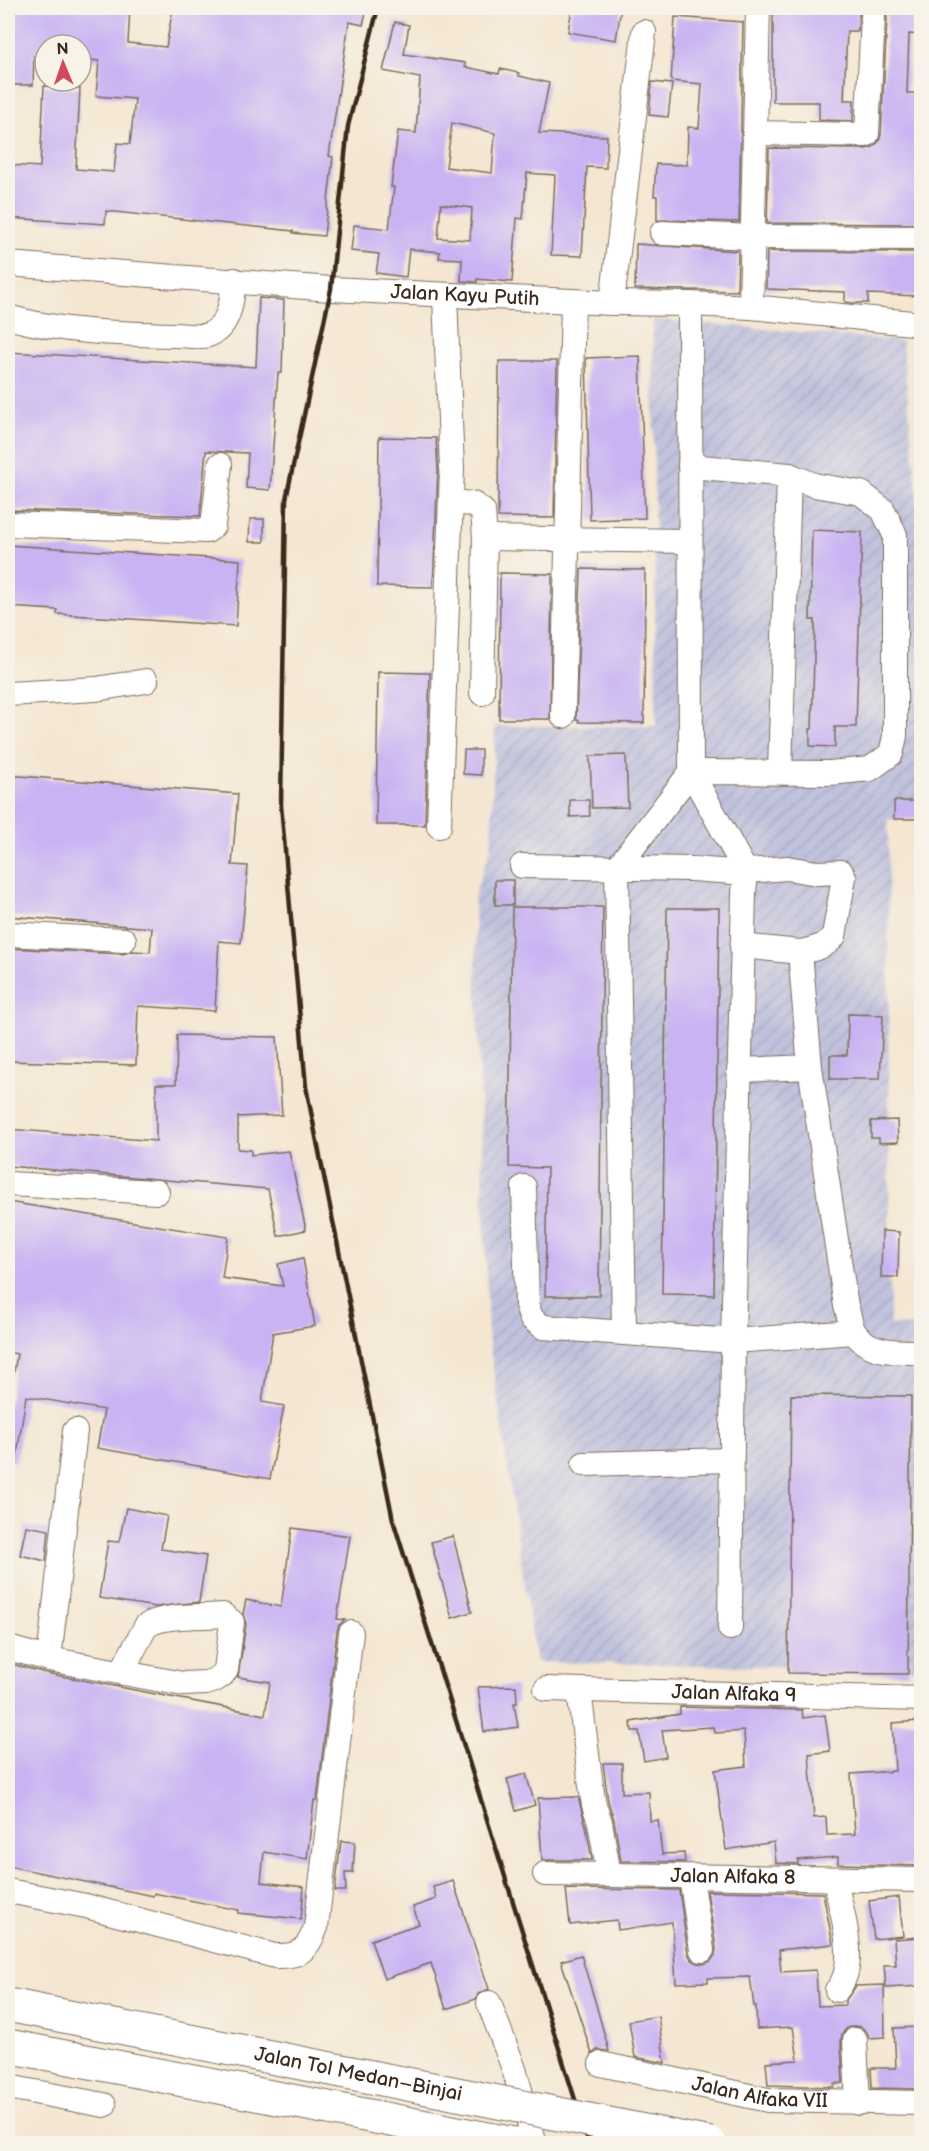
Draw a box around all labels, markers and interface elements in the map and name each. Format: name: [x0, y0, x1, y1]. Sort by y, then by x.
north arrow: [33, 33, 93, 93]
text: N: [56, 40, 69, 59]
street label: Jalan Kayu Putih: [390, 280, 540, 311]
street label: Jalan Alfaka 9: [671, 1680, 797, 1708]
street label: Jalan Alfaka 8: [670, 1864, 796, 1890]
street label: Jalan Tol Medan–Binjai: [252, 2042, 464, 2107]
street label: Jalan Alfaka VII: [690, 2072, 828, 2113]

